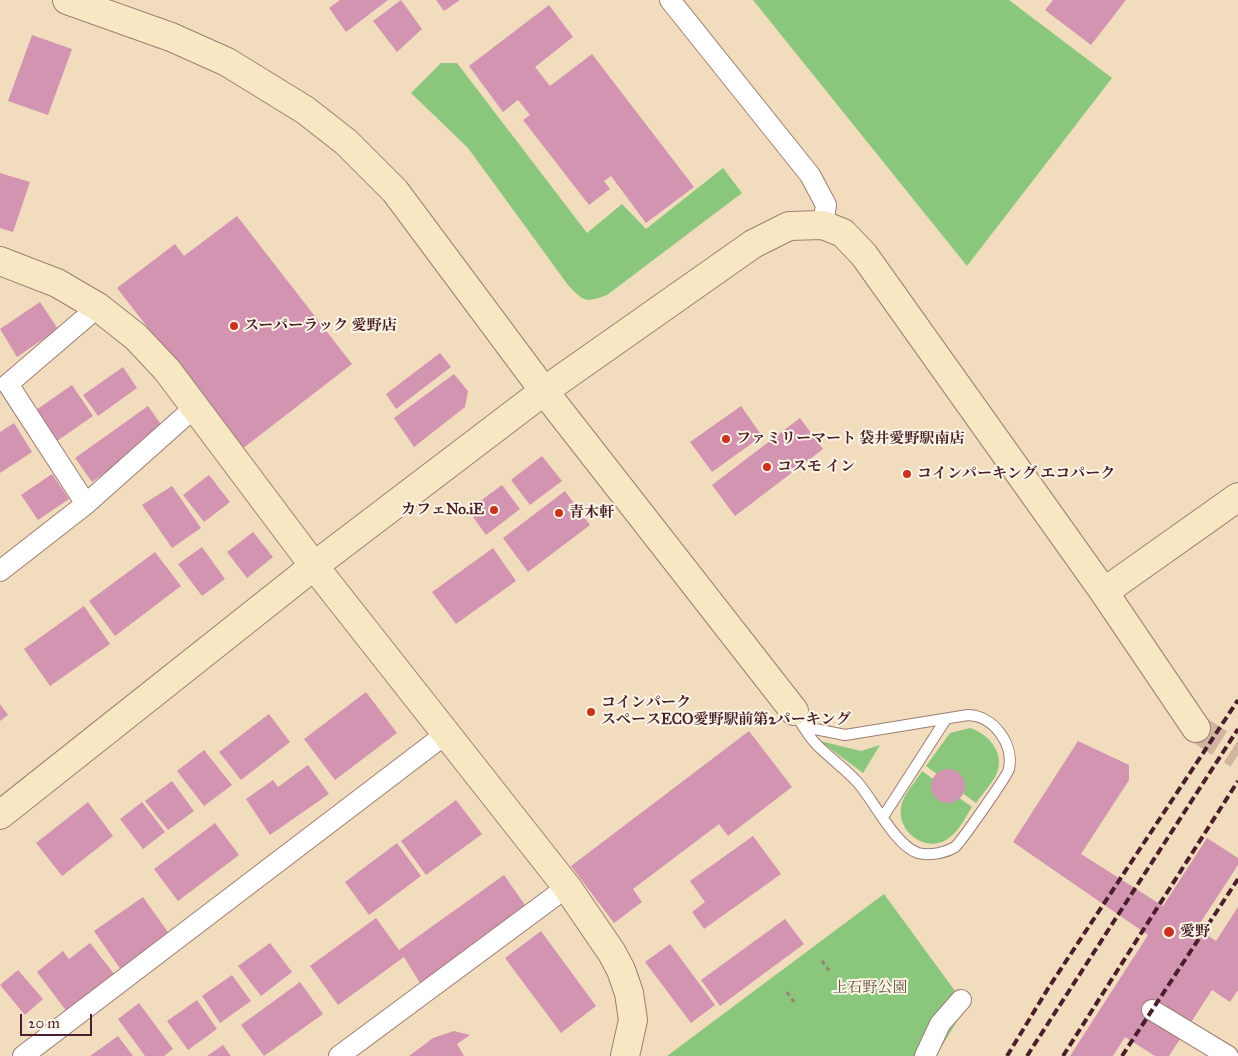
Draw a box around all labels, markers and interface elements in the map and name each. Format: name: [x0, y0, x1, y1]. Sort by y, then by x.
place label: スーパーラック 愛野店: [244, 317, 396, 335]
marker: スーパーラック 愛野店: [228, 320, 240, 332]
place label: ファミリーマート 袋井愛野駅南店: [736, 430, 964, 448]
marker: ファミリーマート 袋井愛野駅南店: [720, 433, 732, 445]
place label: コスモ イン: [777, 458, 855, 476]
marker: コスモ イン: [761, 461, 773, 473]
place label: コインパーキング エコパーク: [917, 465, 1115, 483]
marker: コインパーキング エコパーク: [901, 468, 913, 480]
place label: カフェNo.iE: [401, 501, 484, 519]
marker: カフェNo.iE: [488, 504, 500, 516]
place label: 青木軒: [569, 504, 614, 522]
marker: 青木軒: [553, 507, 565, 519]
place label: コインパーク スペースECO愛野駅前第2パーキング: [601, 694, 851, 729]
marker: コインパーク スペースECO愛野駅前第2パーキング: [585, 706, 597, 718]
place label: 愛野: [1180, 923, 1210, 941]
marker: 愛野: [1162, 925, 1176, 939]
park label: 上石野公園: [833, 979, 907, 997]
scale bar: [22, 1004, 95, 1036]
text: 20 m: [28, 1014, 60, 1032]

